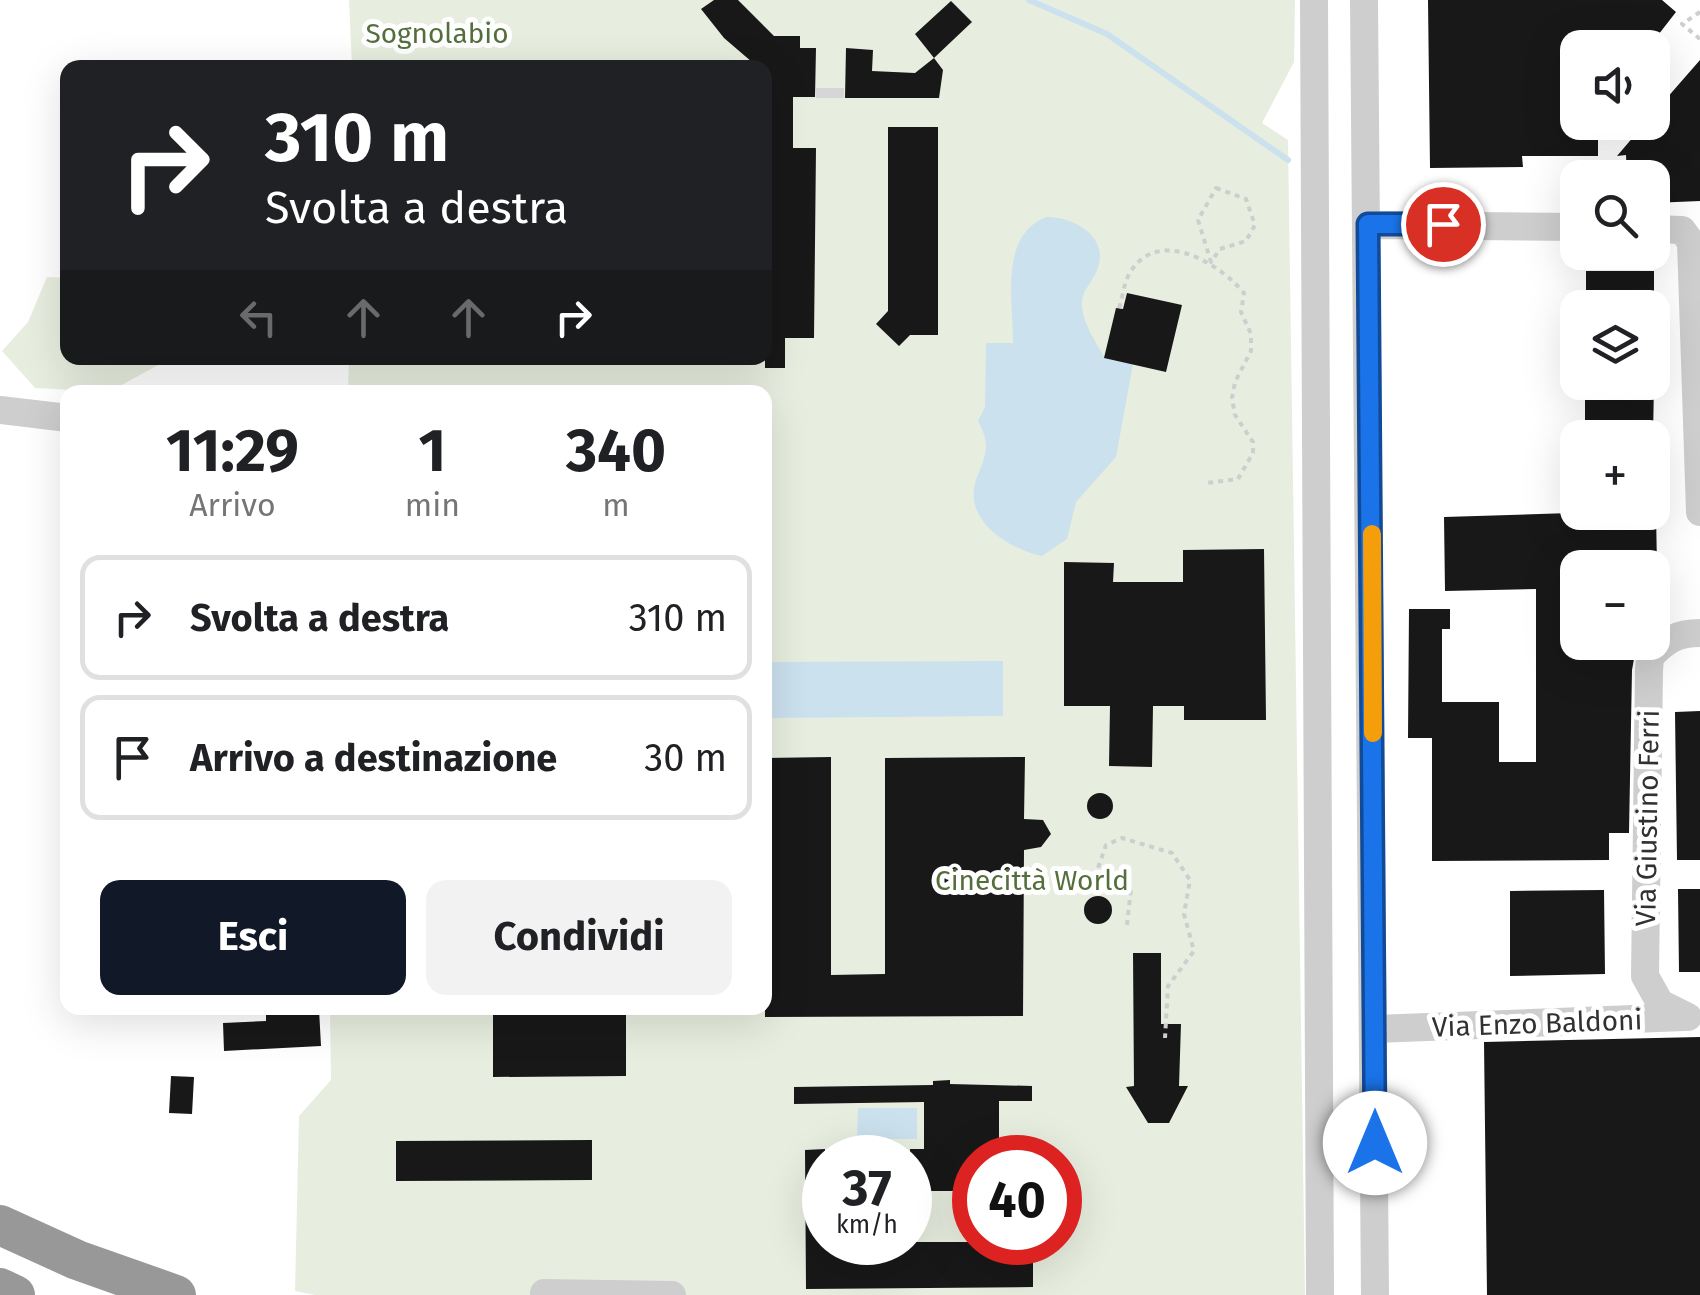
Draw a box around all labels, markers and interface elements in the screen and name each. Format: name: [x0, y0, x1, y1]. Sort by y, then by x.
park label: Sognolabio: [365, 17, 509, 50]
map controls: [1560, 30, 1670, 660]
button: sound: [1560, 30, 1670, 140]
text: 310 m: [265, 96, 449, 180]
icon: right: [100, 100, 230, 230]
button: search: [1560, 160, 1670, 270]
text: Svolta a destra: [265, 181, 568, 235]
pin: [1401, 182, 1486, 267]
icon: arrive: [1416, 197, 1471, 252]
icon: left: [231, 290, 286, 345]
icon: ahead: [336, 290, 391, 345]
icon: ahead: [441, 290, 496, 345]
icon: right: [546, 290, 601, 345]
button: layers: [1560, 290, 1670, 400]
text: 11:29: [166, 415, 299, 487]
text: 1: [419, 415, 446, 487]
text: 340: [566, 415, 666, 487]
button: +: [1560, 420, 1670, 530]
text: Arrivo: [189, 486, 276, 524]
text: min: [405, 486, 460, 524]
text: m: [602, 486, 630, 524]
button: −: [1560, 550, 1670, 660]
icon: right: [105, 590, 160, 645]
text: Svolta a destra: [190, 595, 449, 641]
text: 310 m: [629, 595, 727, 641]
street label: Via Giustino Ferri: [1629, 709, 1666, 927]
icon: arrive: [105, 730, 160, 785]
text: Arrivo a destinazione: [190, 735, 557, 781]
text: 30 m: [644, 735, 727, 781]
park label: Cinecittà World: [935, 864, 1129, 897]
button: Esci: [100, 880, 406, 995]
button: Condividi: [426, 880, 732, 995]
street label: Via Enzo Baldoni: [1431, 1003, 1643, 1044]
position arrow: [1323, 1091, 1427, 1195]
speed limit sign: 40: [952, 1135, 1082, 1265]
text: 37: [842, 1158, 892, 1218]
text: km/h: [836, 1210, 898, 1240]

